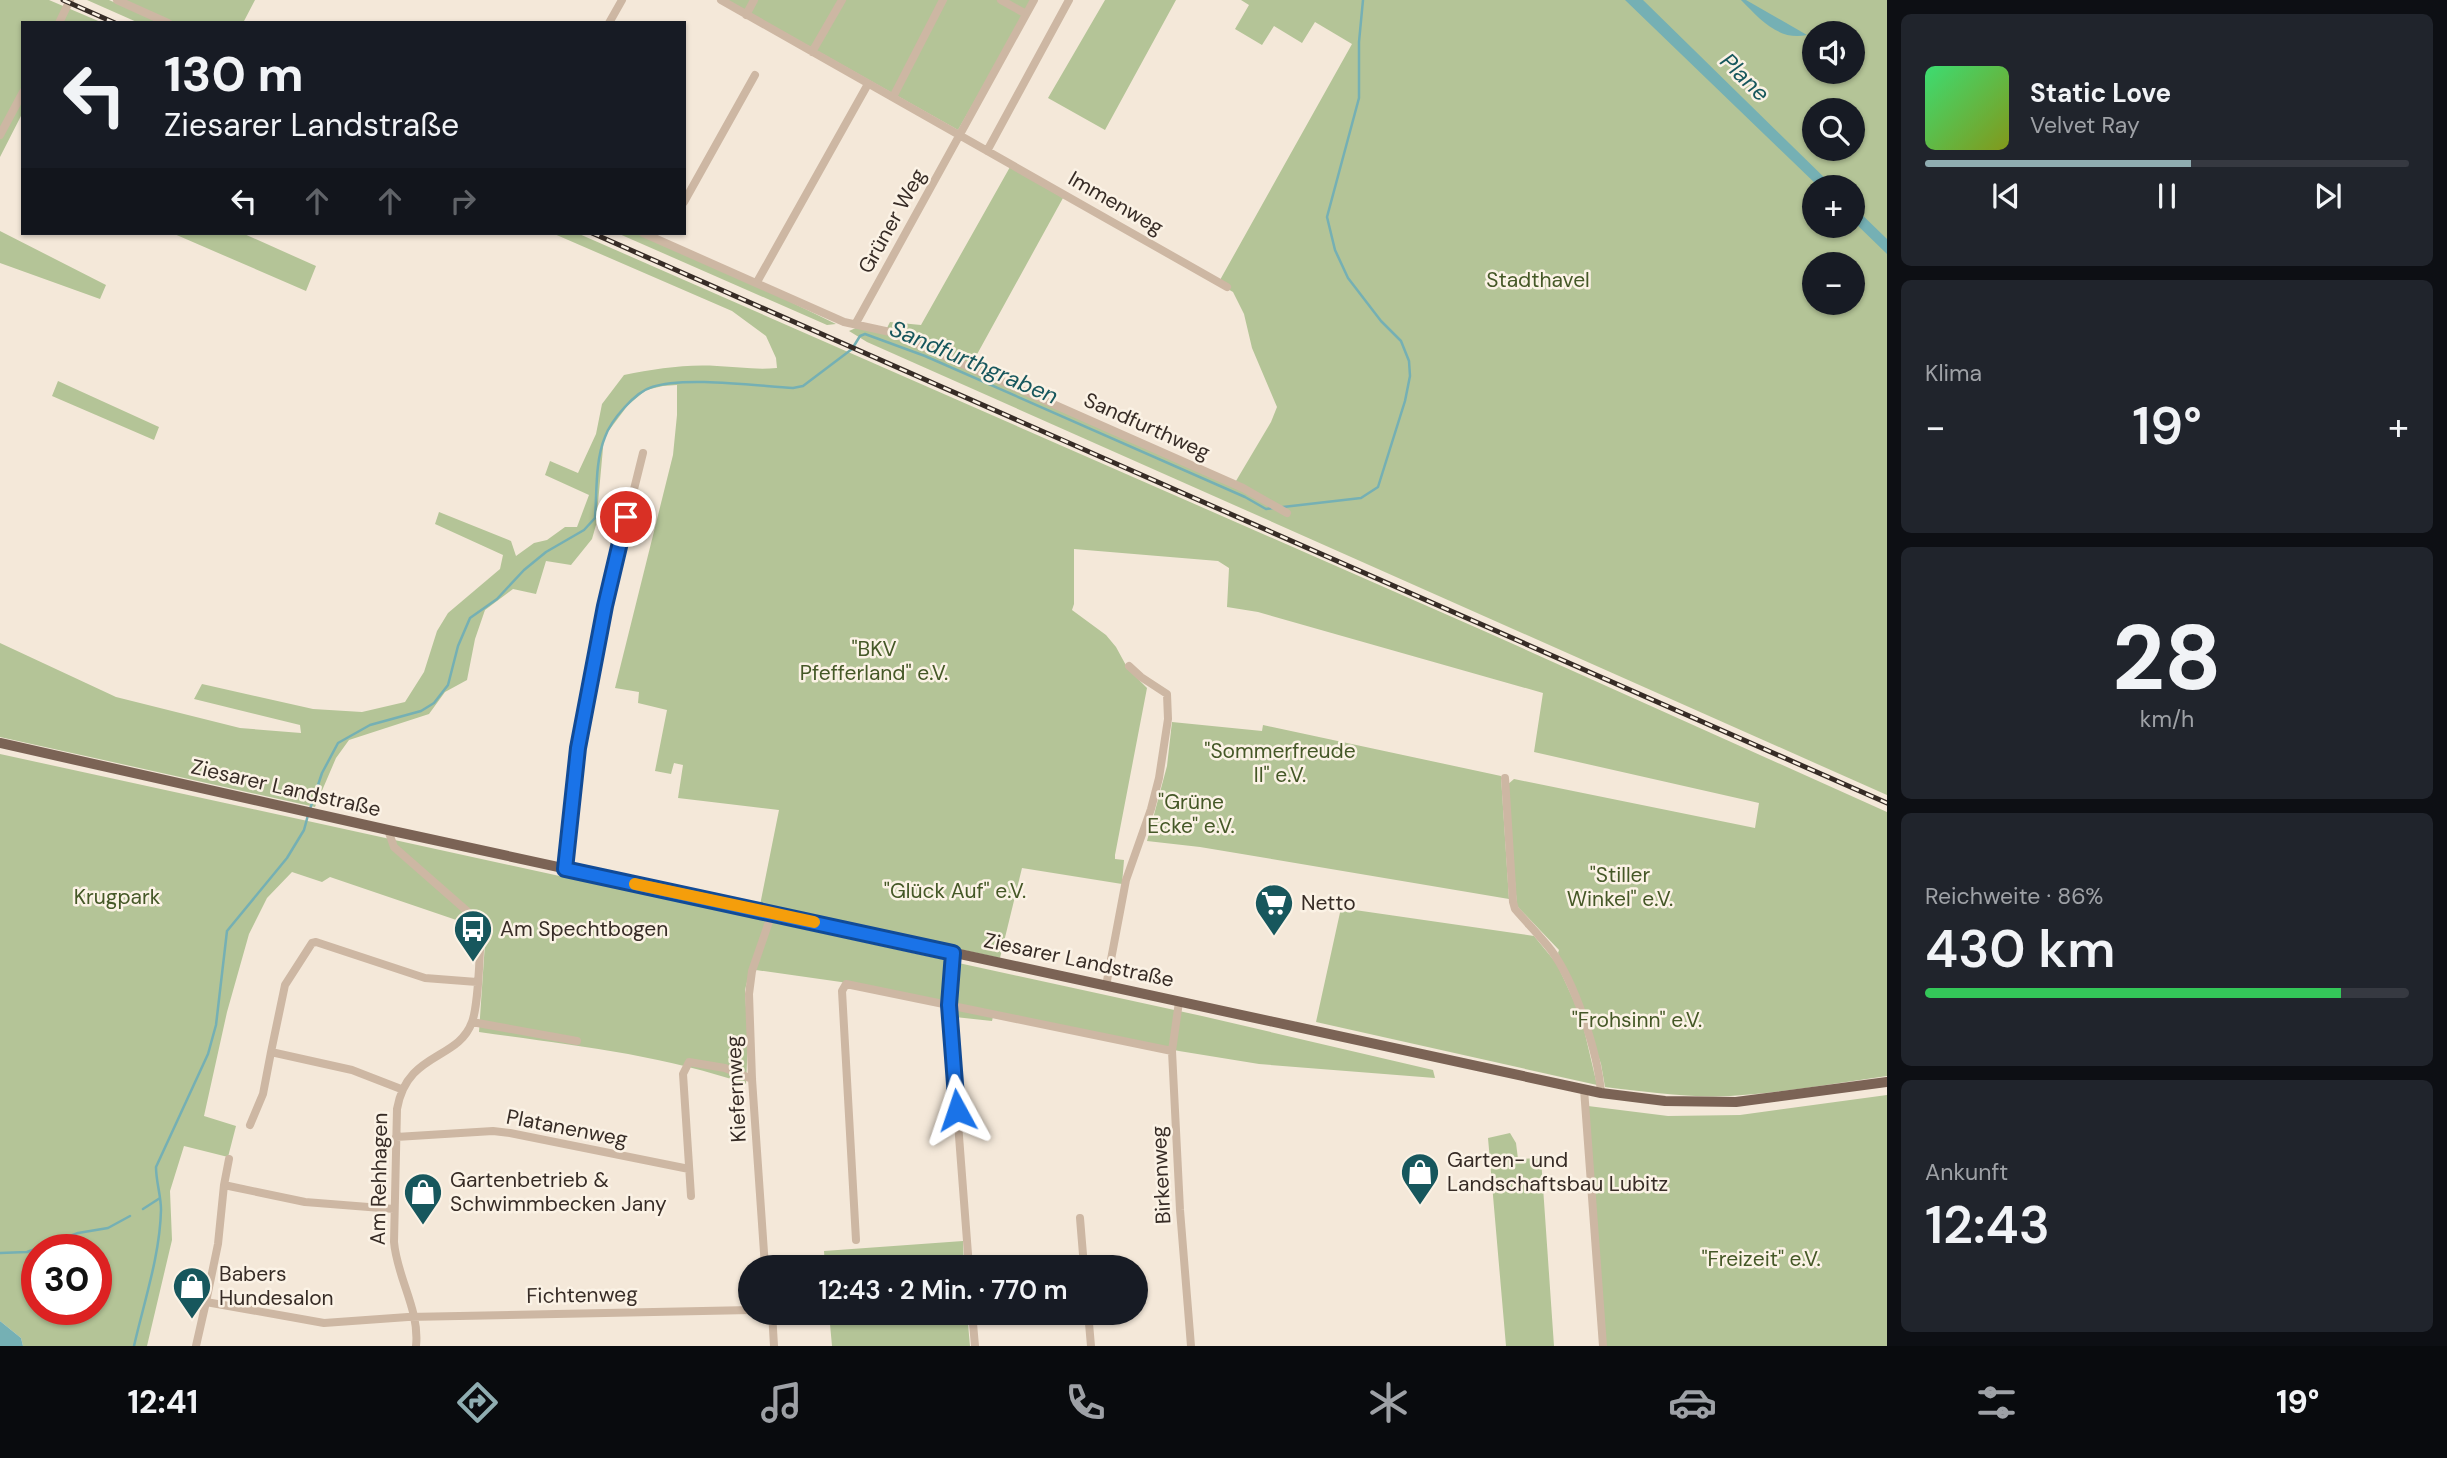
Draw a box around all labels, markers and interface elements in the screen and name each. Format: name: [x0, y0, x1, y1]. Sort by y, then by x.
map controls: [1802, 21, 1865, 315]
button: sound: [1802, 21, 1865, 84]
text: 130 m: [164, 42, 304, 106]
water label: Plane: [1714, 46, 1776, 108]
icon: left: [49, 49, 140, 140]
text: Static Love: [2030, 76, 2171, 110]
button: search: [1802, 98, 1865, 161]
text: Ziesarer Landstraße: [164, 104, 459, 146]
text: Velvet Ray: [2030, 110, 2140, 140]
street label: Grüner Weg: [852, 163, 932, 278]
street label: Immenweg: [1063, 164, 1169, 242]
button: +: [1802, 175, 1865, 238]
icon: previous: [1987, 177, 2025, 215]
icon: pause: [2148, 177, 2186, 215]
icon: next: [2309, 177, 2347, 215]
icon: left: [225, 182, 263, 220]
icon: ahead: [298, 182, 336, 220]
icon: ahead: [371, 182, 409, 220]
icon: right: [444, 182, 482, 220]
button: −: [1802, 252, 1865, 315]
park label: Stadthavel: [1486, 266, 1590, 294]
water label: Sandfurthgraben: [885, 313, 1063, 411]
text: Klima: [1925, 358, 1982, 388]
street label: Sandfurthweg: [1080, 386, 1215, 466]
text: 19°: [2132, 392, 2202, 460]
text: −: [1925, 402, 1946, 452]
text: +: [2388, 402, 2409, 452]
pin: [596, 487, 656, 547]
icon: arrive: [607, 498, 645, 536]
text: 28: [2112, 599, 2222, 717]
park label: "BKV Pfefferland" e.V.: [800, 635, 948, 687]
text: km/h: [2140, 704, 2194, 734]
park label: "Sommerfreude II" e.V.: [1204, 737, 1356, 789]
street label: Ziesarer Landstraße: [188, 753, 384, 823]
park label: "Grüne Ecke" e.V.: [1147, 788, 1235, 840]
park label: "Stiller Winkel" e.V.: [1567, 861, 1673, 913]
park label: "Glück Auf" e.V.: [884, 877, 1026, 905]
text: Reichweite · 86%: [1925, 881, 2103, 911]
supermarket icon: Netto: [1253, 882, 1295, 937]
park label: Krugpark: [74, 883, 161, 911]
place label: Netto: [1301, 889, 1356, 917]
bus stop icon: Am Spechtbogen: [452, 908, 494, 963]
place label: Am Spechtbogen: [500, 915, 668, 943]
text: 430 km: [1925, 915, 2115, 983]
street label: Ziesarer Landstraße: [981, 926, 1177, 994]
park label: "Frohsinn" e.V.: [1572, 1006, 1702, 1034]
street label: Kiefernweg: [719, 1035, 753, 1143]
position arrow: [920, 1073, 994, 1147]
street label: Platanenweg: [504, 1103, 630, 1154]
street label: Am Rehhagen: [364, 1112, 394, 1246]
street label: Birkenweg: [1144, 1125, 1178, 1225]
place label: Garten- und Landschaftsbau Lubitz: [1447, 1146, 1668, 1198]
shop icon: Garten- und Landschaftsbau Lubitz: [1399, 1151, 1441, 1206]
text: Ankunft: [1925, 1157, 2008, 1187]
place label: Gartenbetrieb & Schwimmbecken Jany: [450, 1166, 667, 1218]
shop icon: Gartenbetrieb & Schwimmbecken Jany: [402, 1171, 444, 1226]
text: 12:43: [1925, 1191, 2050, 1259]
speed limit sign: 30: [21, 1234, 112, 1325]
park label: "Freizeit" e.V.: [1701, 1245, 1821, 1273]
place label: Babers Hundesalon: [219, 1260, 334, 1312]
shop icon: Babers Hundesalon: [171, 1265, 213, 1320]
text: 12:43 · 2 Min. · 770 m: [818, 1273, 1068, 1307]
street label: Fichtenweg: [526, 1280, 638, 1310]
icon: directions: [453, 1378, 502, 1427]
icon: music: [757, 1378, 806, 1427]
icon: phone: [1061, 1378, 1110, 1427]
icon: climate: [1364, 1378, 1413, 1427]
icon: car: [1668, 1378, 1717, 1427]
icon: filters: [1972, 1378, 2021, 1427]
text: 12:41: [127, 1381, 198, 1423]
text: 19°: [2276, 1381, 2320, 1423]

